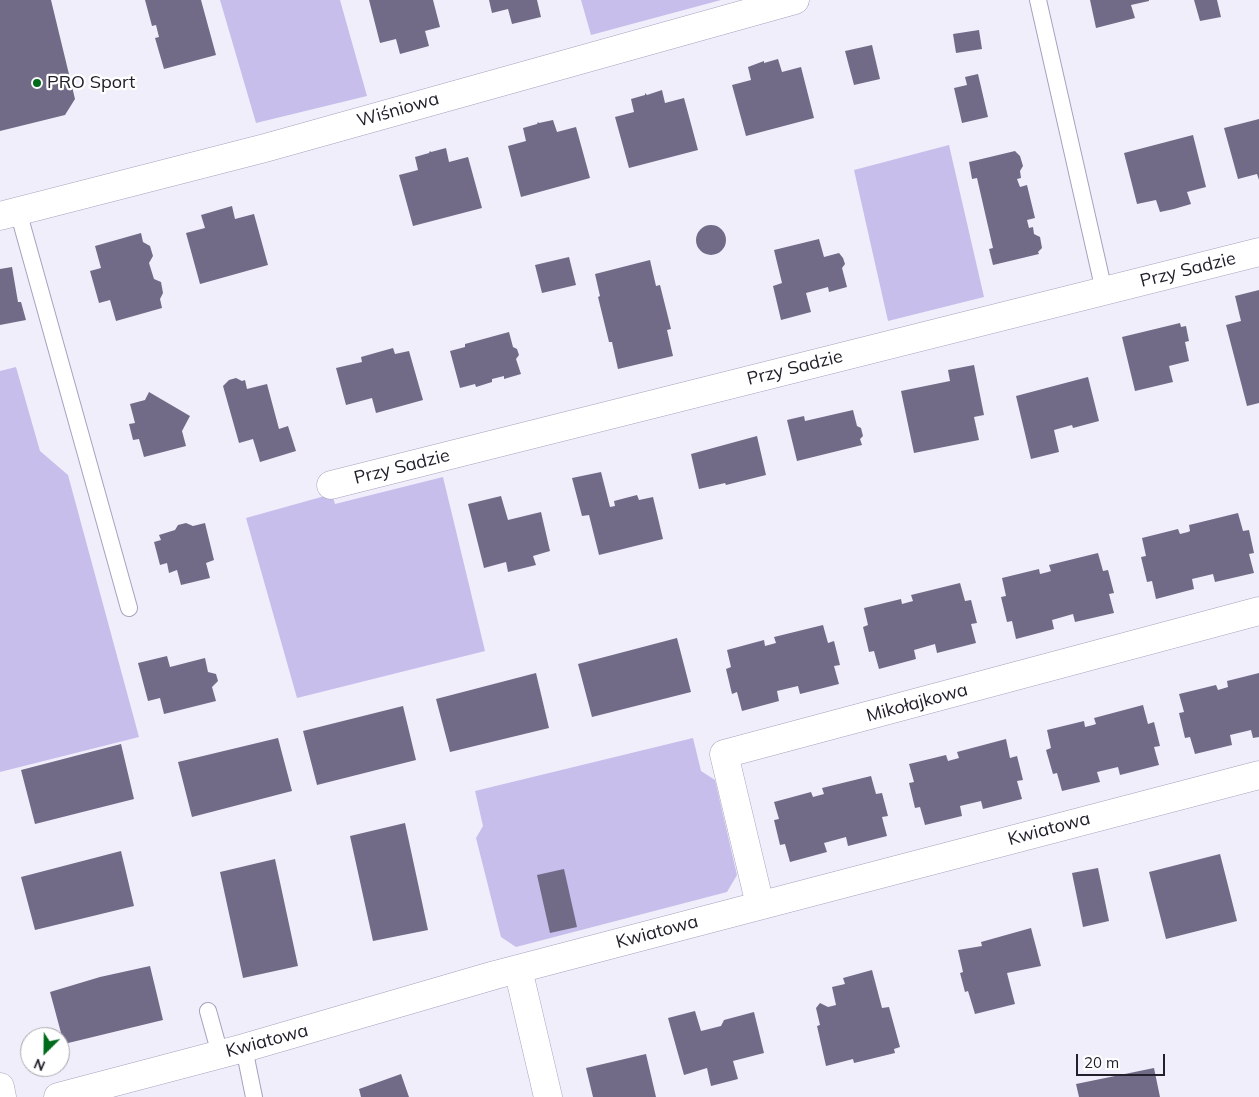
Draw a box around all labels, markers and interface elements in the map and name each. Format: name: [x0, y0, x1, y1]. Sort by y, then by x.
place label: PRO Sport: [47, 72, 135, 94]
marker: PRO Sport: [31, 77, 43, 89]
street label: Wiśniowa: [354, 88, 442, 132]
street label: Przy Sadzie: [1138, 248, 1238, 292]
street label: Przy Sadzie: [745, 346, 845, 390]
street label: Przy Sadzie: [352, 445, 452, 489]
street label: Mikołajkowa: [864, 679, 970, 727]
street label: Kwiatowa: [1006, 808, 1092, 850]
street label: Kwiatowa: [614, 911, 700, 953]
street label: Kwiatowa: [224, 1020, 310, 1062]
north arrow: [20, 1027, 70, 1077]
scale bar: [1079, 1044, 1168, 1076]
text: 20 m: [1084, 1053, 1119, 1072]
text: N: [31, 1055, 48, 1075]

